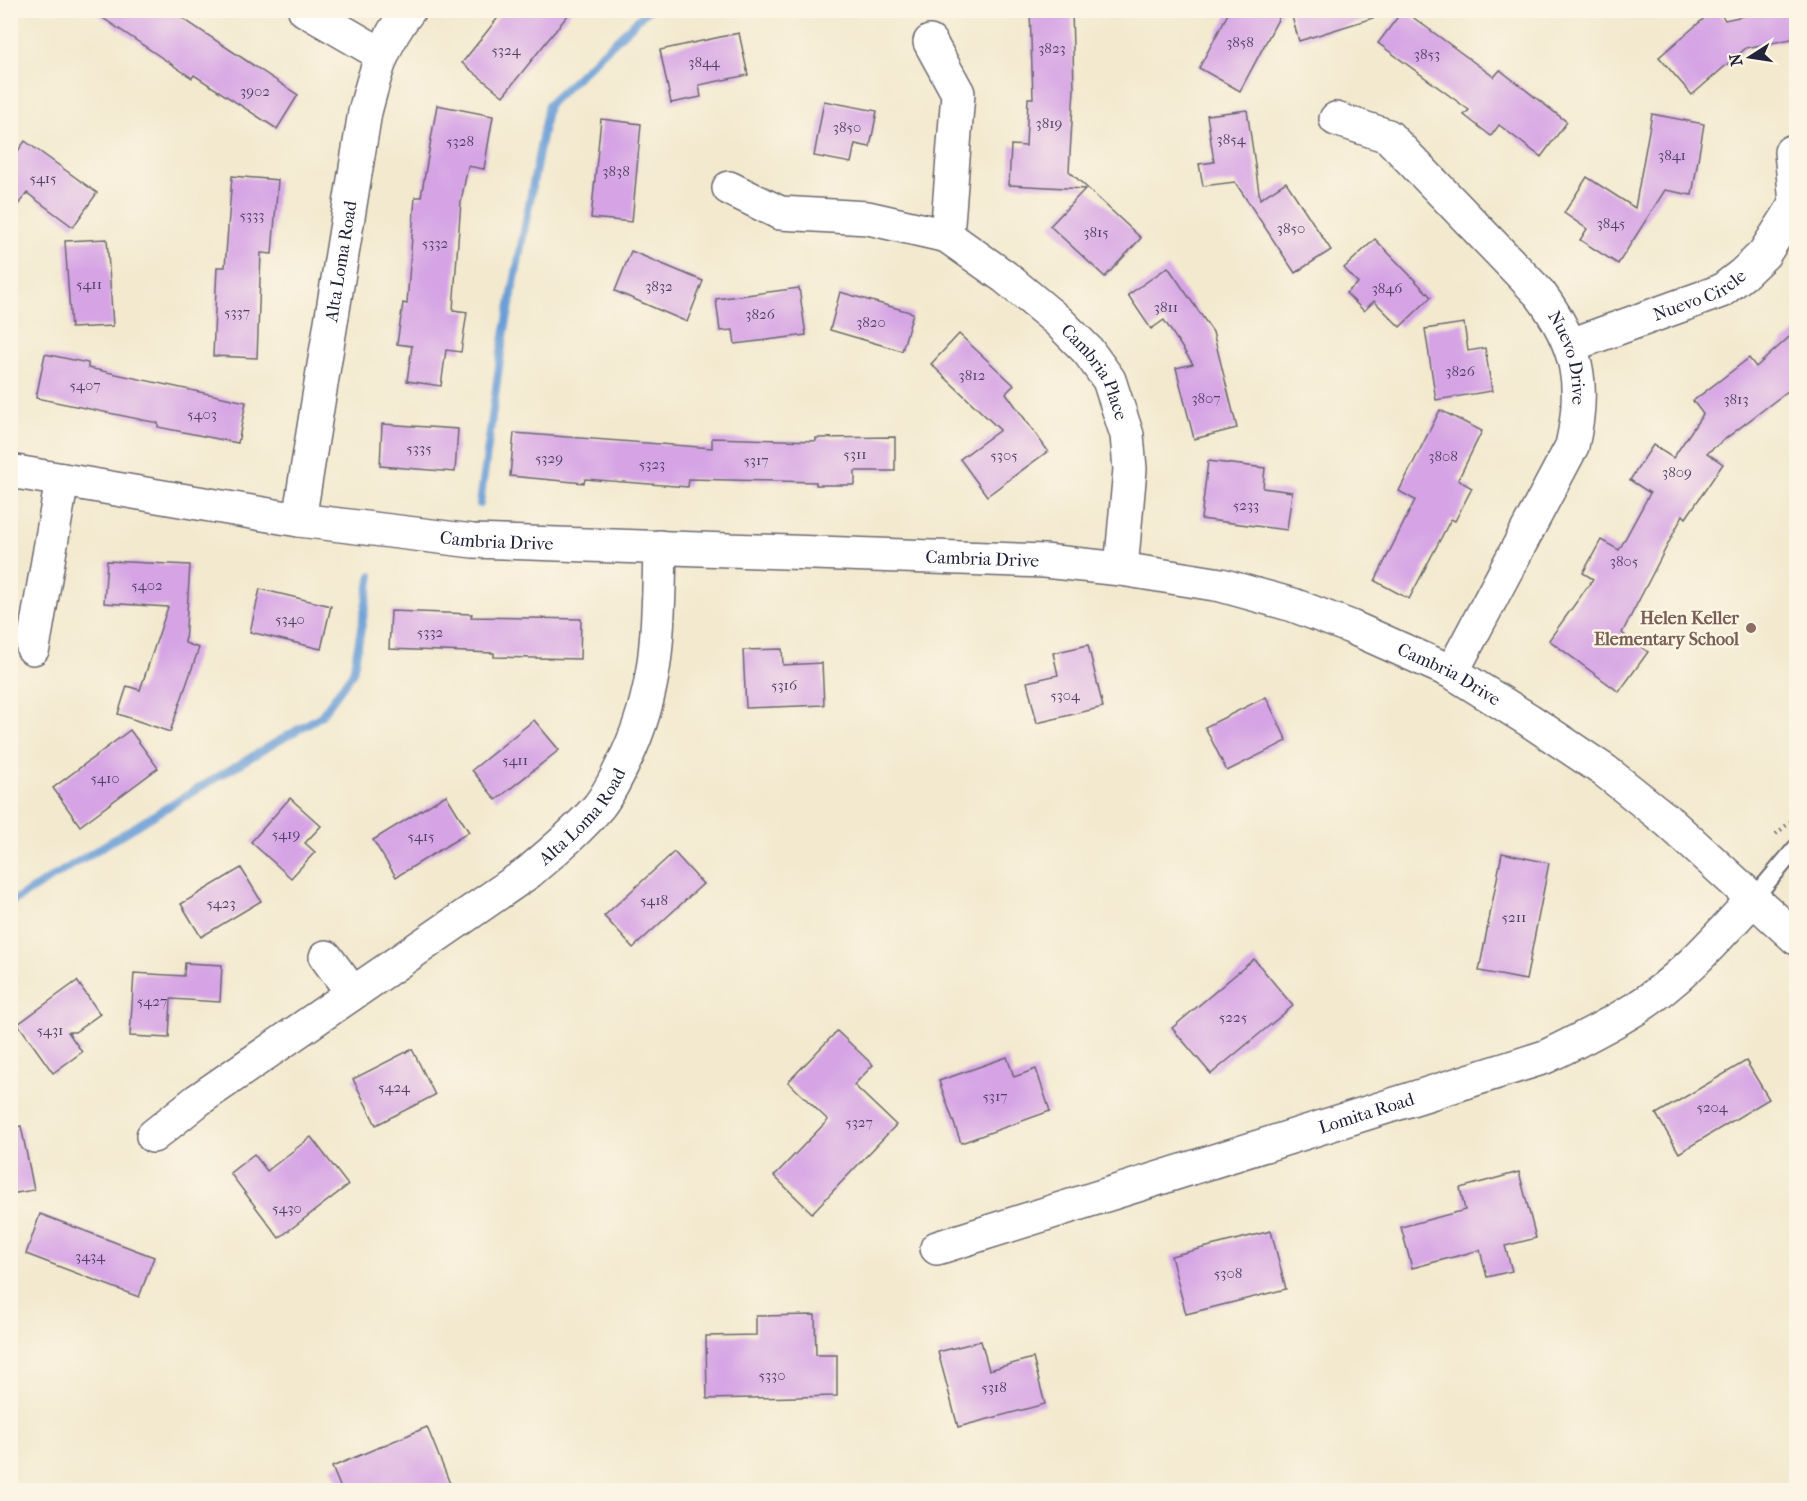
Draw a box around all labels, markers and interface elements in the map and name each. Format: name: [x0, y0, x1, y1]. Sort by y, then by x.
north arrow: [1720, 27, 1780, 87]
house number: 3858: [1226, 33, 1254, 51]
house number: 3823: [1038, 39, 1066, 57]
house number: 5324: [491, 41, 522, 59]
house number: 3853: [1414, 45, 1440, 63]
text: N: [1725, 51, 1746, 68]
house number: 3844: [688, 53, 721, 71]
house number: 3902: [240, 82, 270, 100]
house number: 3819: [1036, 114, 1063, 132]
house number: 3850: [833, 118, 861, 136]
house number: 3854: [1216, 130, 1247, 148]
house number: 5328: [446, 132, 474, 150]
house number: 3841: [1658, 146, 1686, 164]
house number: 3838: [602, 162, 630, 180]
house number: 5415: [29, 169, 57, 187]
street label: Alta Loma Road: [321, 199, 362, 325]
house number: 5333: [240, 206, 264, 224]
house number: 3845: [1597, 214, 1625, 232]
house number: 3850: [1277, 219, 1305, 237]
house number: 3815: [1083, 223, 1109, 241]
house number: 5332: [422, 234, 449, 252]
street label: Nuevo Circle: [1650, 265, 1751, 326]
house number: 5411: [76, 275, 102, 293]
house number: 3832: [645, 277, 673, 295]
house number: 3846: [1372, 279, 1403, 297]
house number: 3811: [1154, 298, 1178, 316]
house number: 5337: [224, 303, 250, 321]
house number: 3826: [745, 305, 776, 323]
street label: Nuevo Drive: [1543, 307, 1589, 405]
house number: 3820: [856, 313, 886, 331]
street label: Cambria Place: [1056, 320, 1131, 423]
house number: 3826: [1445, 362, 1476, 380]
house number: 3812: [959, 366, 986, 384]
house number: 5407: [70, 376, 100, 394]
house number: 3807: [1191, 389, 1221, 407]
house number: 3813: [1723, 390, 1749, 408]
house number: 5403: [187, 405, 217, 423]
house number: 5335: [406, 439, 432, 457]
house number: 5311: [843, 445, 867, 463]
house number: 5305: [990, 446, 1018, 464]
house number: 3808: [1428, 447, 1458, 465]
house number: 5329: [535, 449, 563, 467]
house number: 5317: [743, 451, 769, 469]
house number: 5323: [639, 455, 665, 473]
house number: 3809: [1662, 463, 1692, 481]
house number: 5233: [1233, 496, 1259, 514]
street label: Cambria Drive: [439, 527, 554, 555]
street label: Cambria Drive: [925, 547, 1040, 572]
house number: 3805: [1610, 552, 1638, 570]
house number: 5402: [131, 576, 163, 594]
place label: Helen Keller Elementary School: [1594, 608, 1740, 650]
house number: 5340: [275, 610, 305, 628]
marker: Helen Keller Elementary School: [1744, 621, 1758, 635]
house number: 5332: [417, 623, 444, 641]
street label: Cambria Drive: [1394, 639, 1504, 711]
house number: 5316: [771, 676, 798, 694]
house number: 5304: [1050, 686, 1081, 704]
house number: 5411: [502, 751, 528, 769]
street label: Alta Loma Road: [534, 765, 630, 870]
house number: 5410: [91, 769, 119, 787]
house number: 5419: [272, 825, 300, 843]
house number: 5415: [407, 827, 435, 845]
house number: 5418: [640, 891, 668, 909]
house number: 5423: [206, 894, 236, 912]
house number: 5211: [1502, 908, 1526, 926]
house number: 5427: [137, 992, 167, 1010]
house number: 5225: [1219, 1008, 1247, 1026]
house number: 5431: [37, 1021, 63, 1039]
house number: 5424: [378, 1078, 411, 1096]
house number: 5317: [982, 1087, 1008, 1105]
street label: Lomita Road: [1316, 1089, 1417, 1138]
house number: 5204: [1696, 1098, 1729, 1116]
house number: 5327: [845, 1113, 873, 1131]
house number: 5430: [272, 1199, 302, 1217]
house number: 3434: [75, 1247, 106, 1265]
house number: 5308: [1214, 1264, 1242, 1282]
house number: 5330: [758, 1366, 786, 1384]
house number: 5318: [981, 1378, 1007, 1396]

